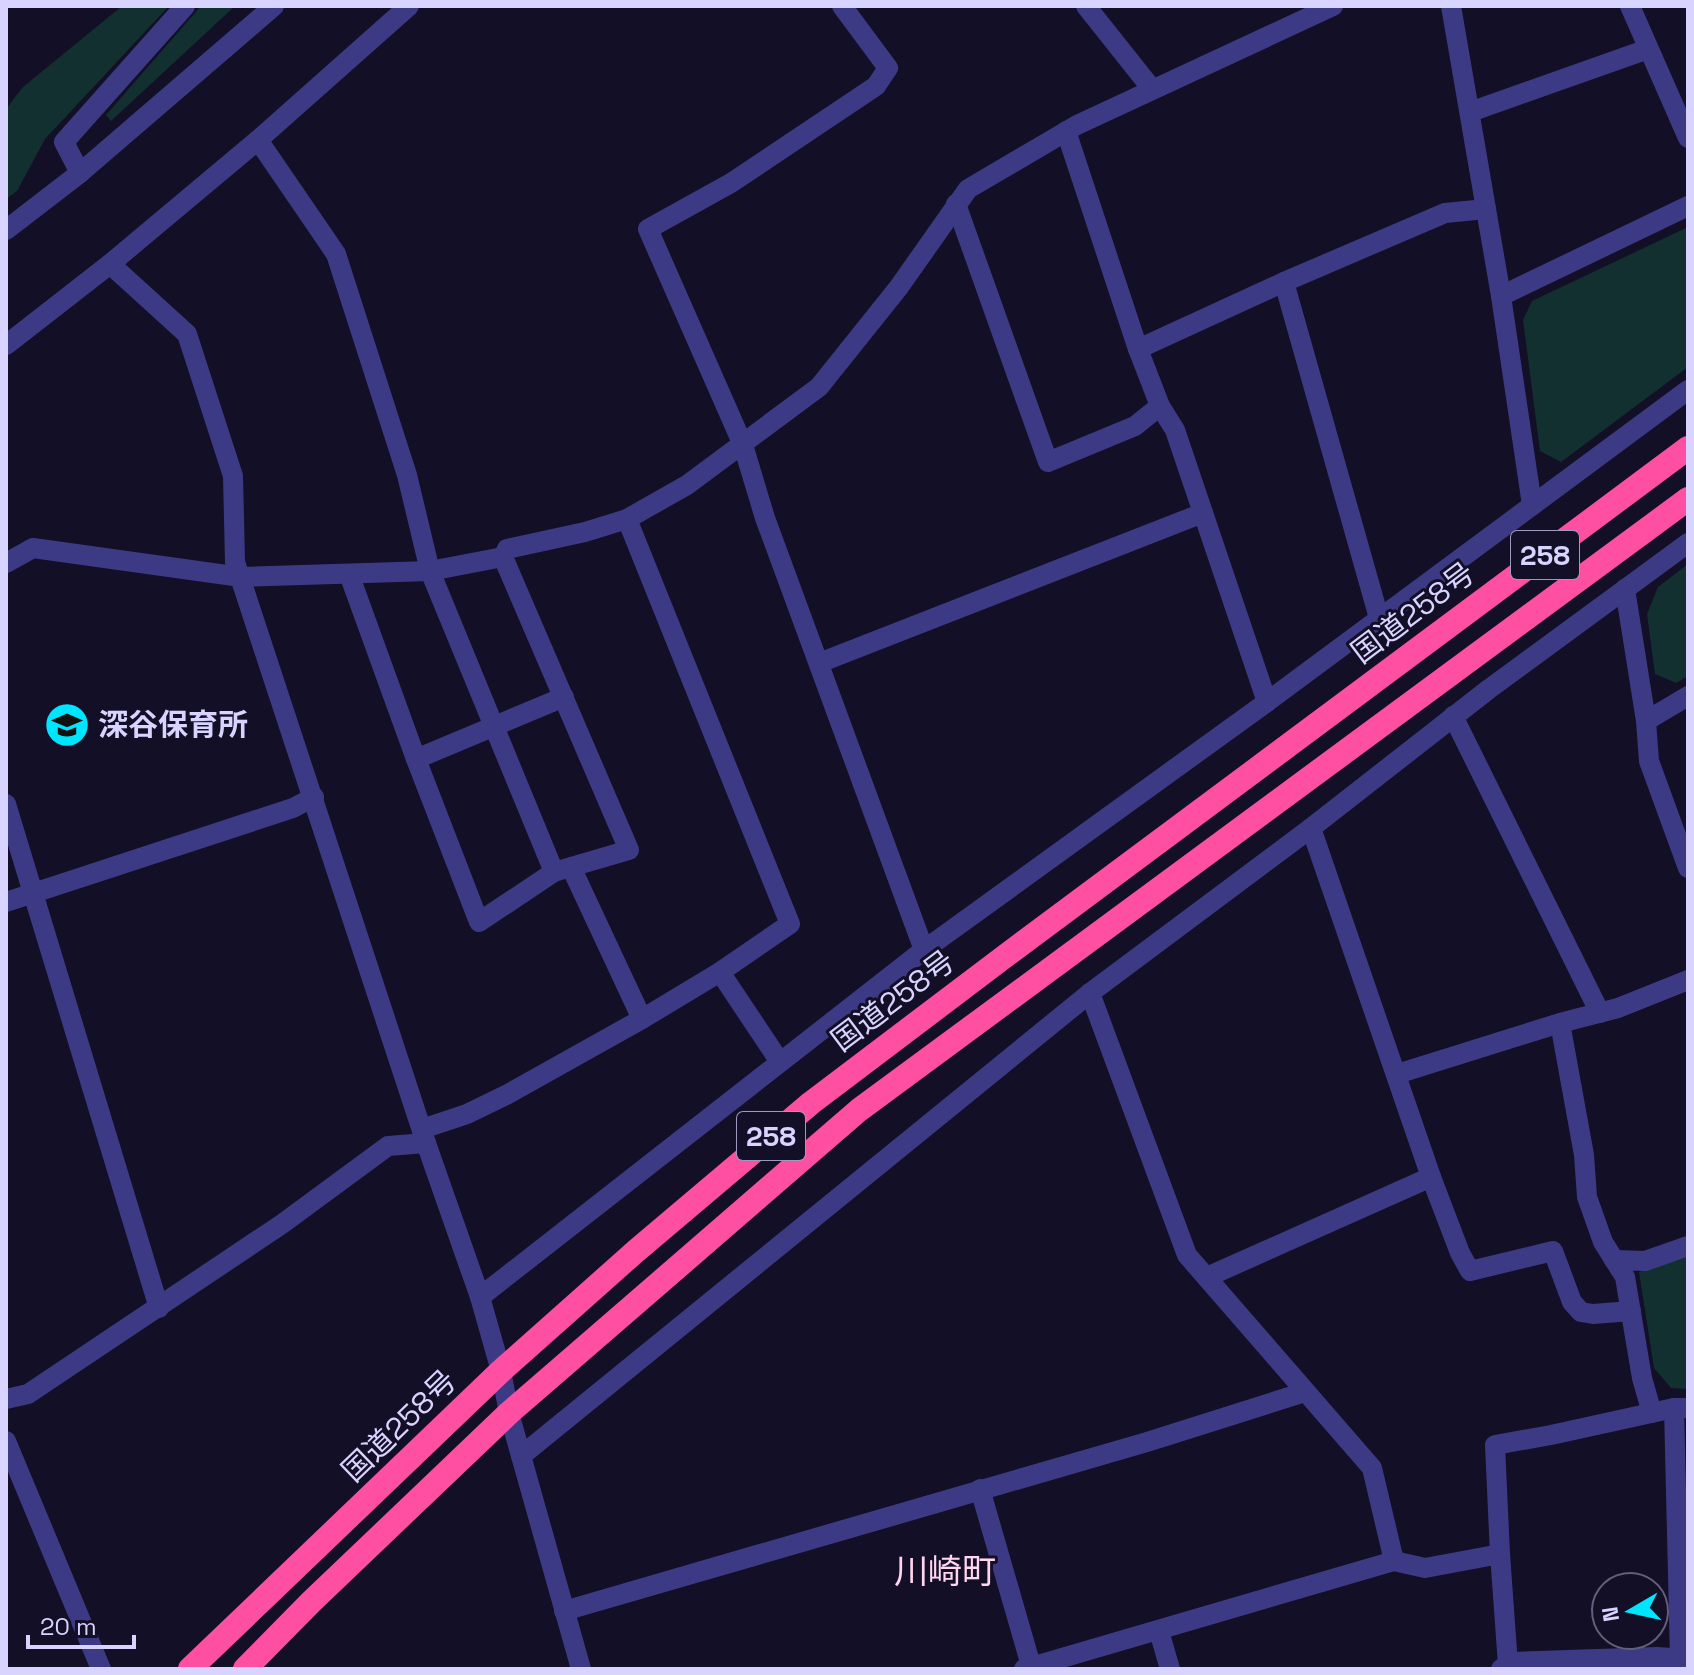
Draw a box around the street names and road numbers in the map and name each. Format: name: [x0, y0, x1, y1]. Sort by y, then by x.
road number: 258: [1511, 531, 1579, 579]
street label: 国道258号: [1343, 553, 1482, 672]
street label: 国道258号: [823, 941, 962, 1060]
road number: 258: [737, 1112, 805, 1160]
street label: 国道258号: [333, 1361, 464, 1490]

